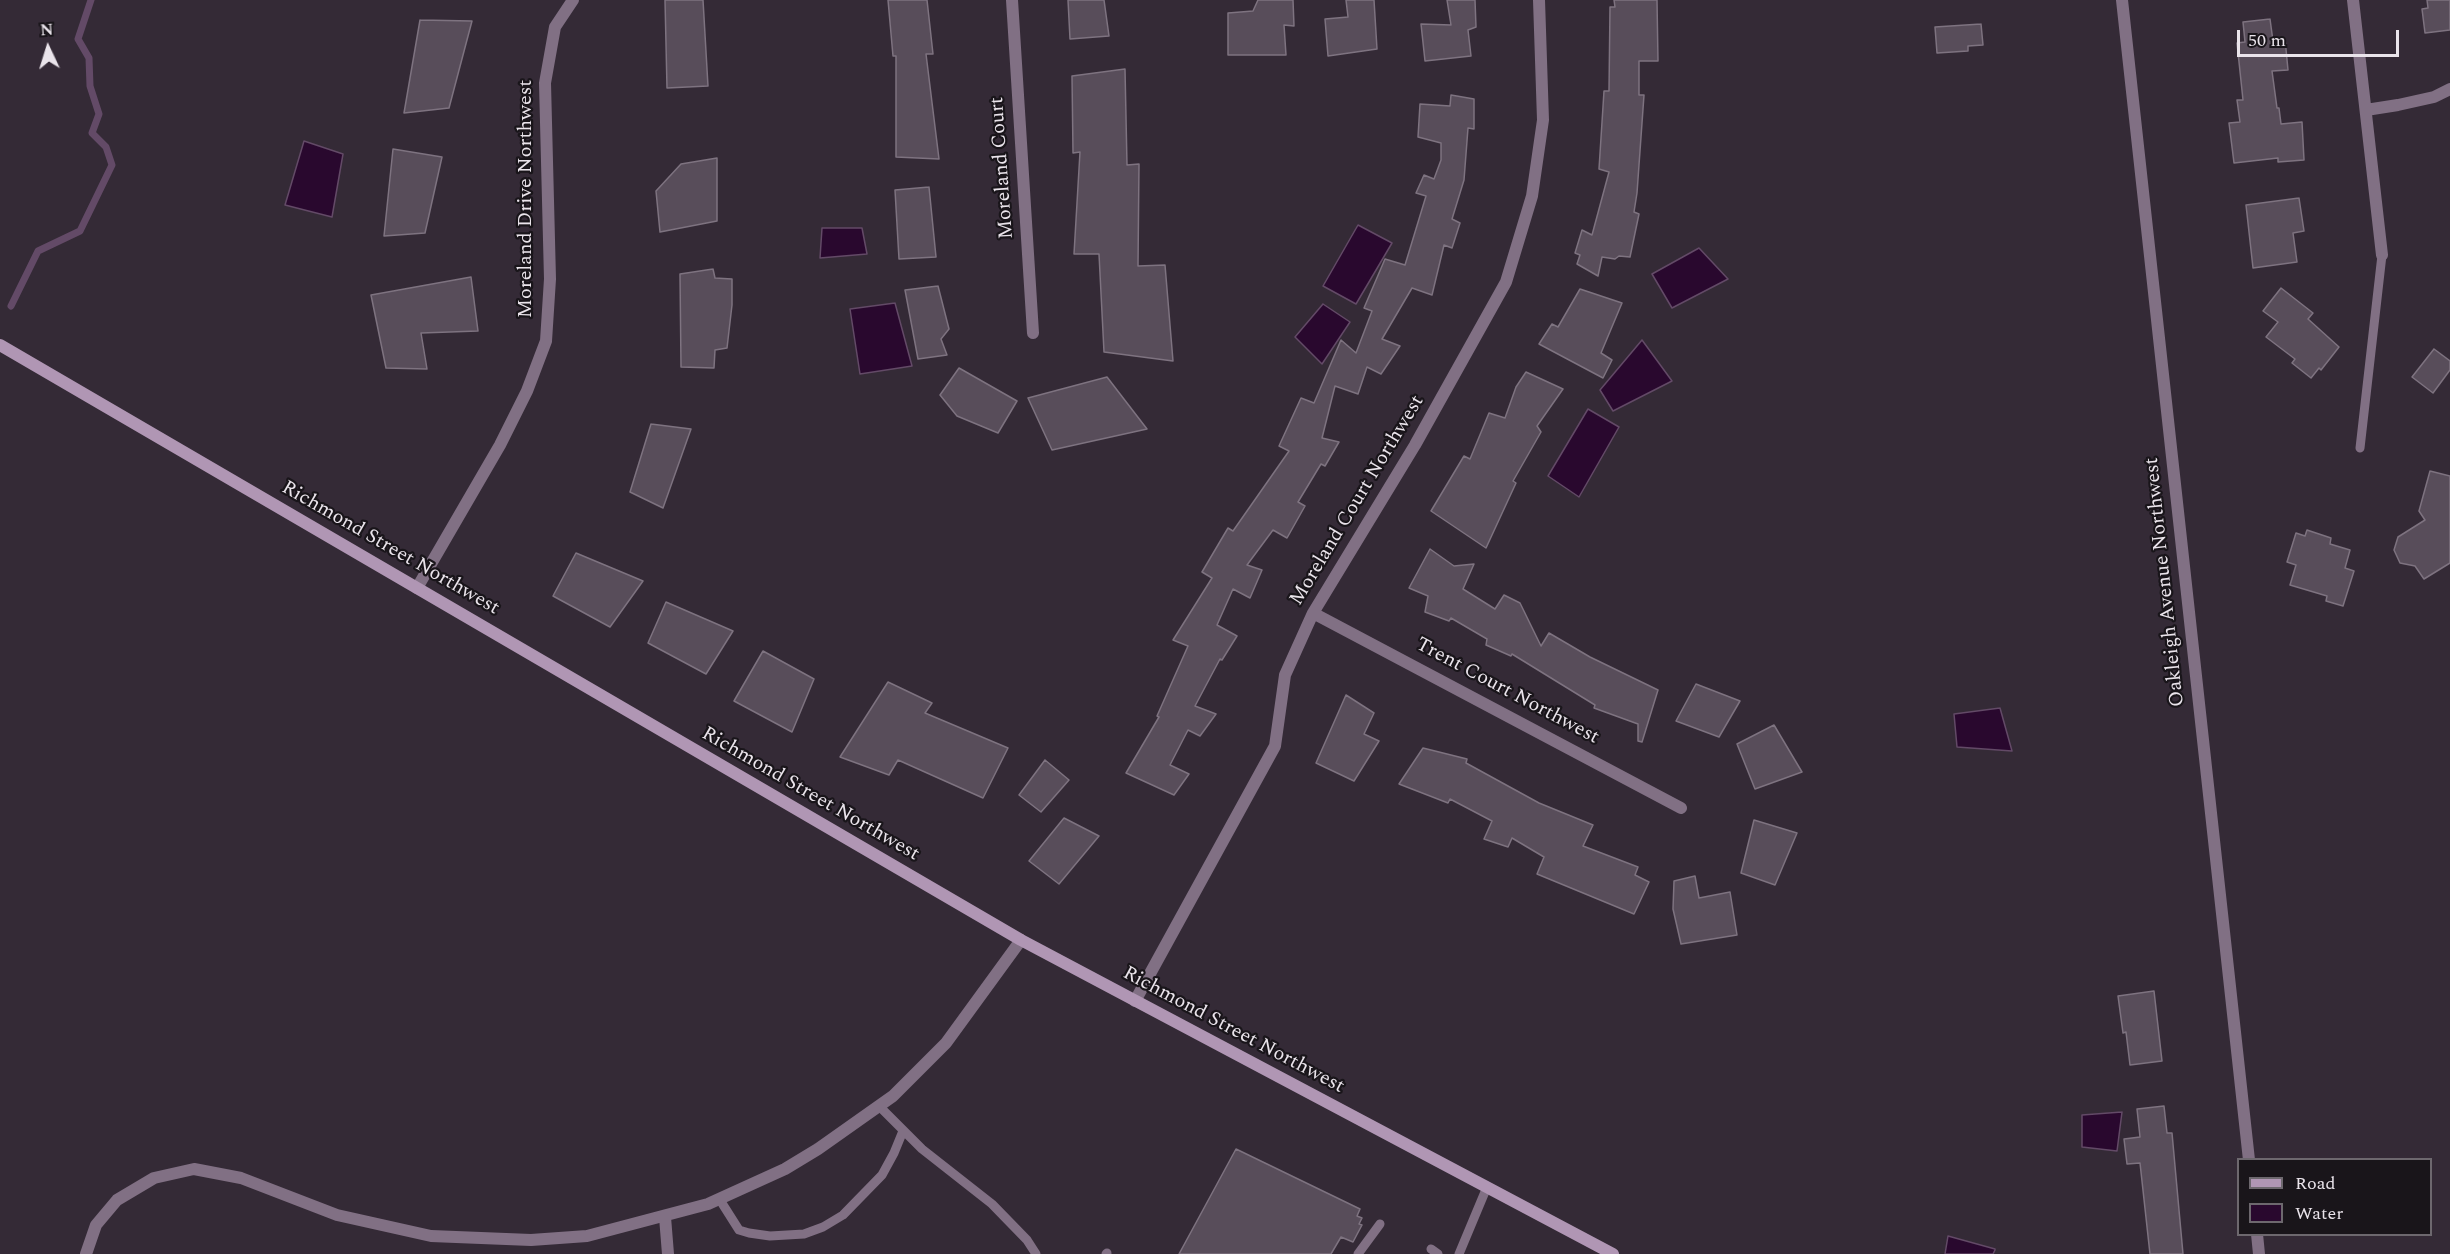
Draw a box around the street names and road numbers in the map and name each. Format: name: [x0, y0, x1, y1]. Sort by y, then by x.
street label: Moreland Drive Northwest: [515, 80, 539, 318]
street label: Moreland Court: [986, 96, 1020, 240]
street label: Moreland Court Northwest: [1286, 391, 1430, 611]
street label: Oakleigh Avenue Northwest: [2141, 456, 2191, 708]
street label: Richmond Street Northwest: [277, 477, 503, 621]
street label: Trent Court Northwest: [1411, 633, 1603, 751]
street label: Richmond Street Northwest: [697, 723, 923, 867]
street label: Richmond Street Northwest: [1118, 962, 1348, 1100]

